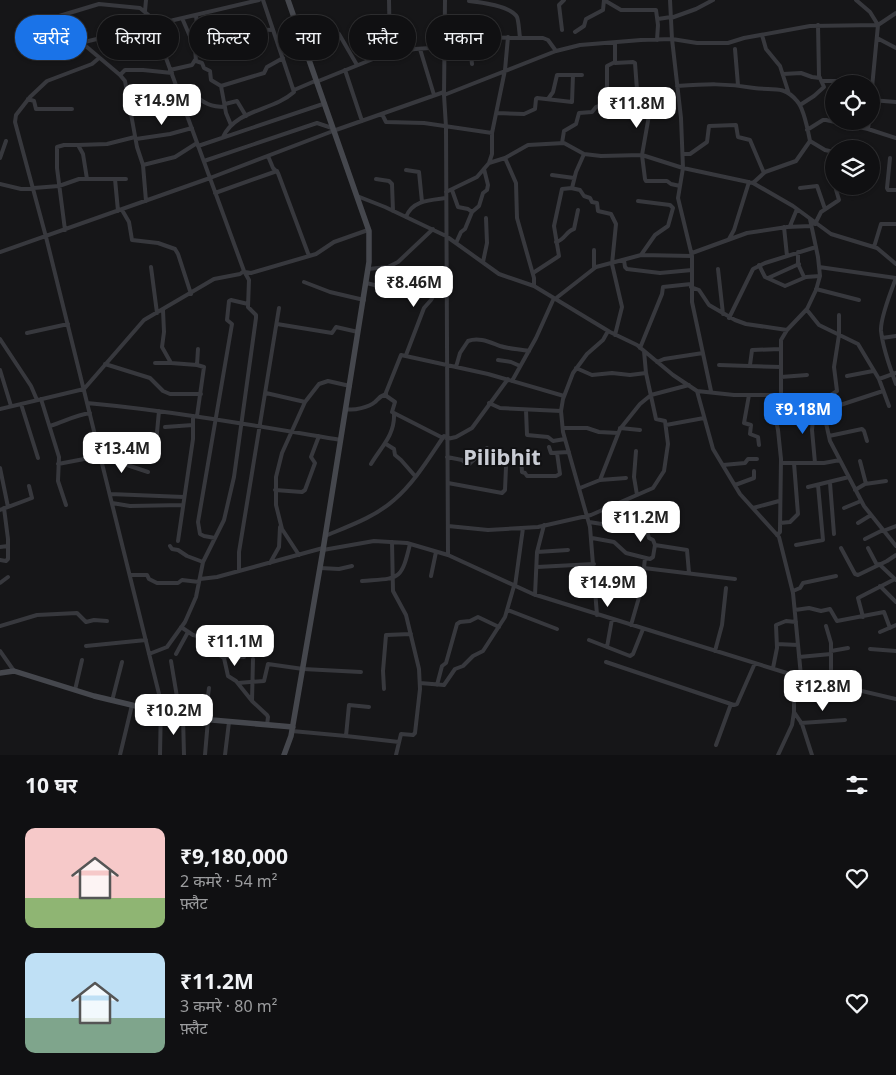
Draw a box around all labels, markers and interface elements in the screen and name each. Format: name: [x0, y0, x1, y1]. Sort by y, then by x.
chip: खरीदें: [15, 15, 87, 60]
chip: किराया: [97, 15, 179, 60]
chip: फ़िल्टर: [189, 15, 268, 60]
chip: नया: [278, 15, 339, 60]
chip: फ़्लैट: [349, 15, 416, 60]
chip: मकान: [426, 15, 501, 60]
map controls: [825, 75, 880, 195]
button: locate: [825, 75, 880, 130]
pin: ₹14.9M: [121, 84, 203, 126]
pin: ₹11.8M: [596, 86, 678, 129]
text: ₹14.9M: [134, 89, 190, 111]
text: ₹11.8M: [609, 92, 665, 114]
button: layers: [825, 140, 880, 195]
pin: ₹8.46M: [373, 266, 455, 308]
text: ₹8.46M: [386, 271, 442, 293]
pin: ₹9.18M: [762, 392, 844, 435]
text: ₹9.18M: [775, 398, 831, 420]
pin: ₹13.4M: [81, 432, 163, 474]
text: ₹13.4M: [94, 437, 150, 459]
district label: Pilibhit: [463, 441, 541, 471]
pin: ₹11.2M: [600, 500, 682, 543]
text: ₹11.2M: [613, 506, 669, 528]
pin: ₹14.9M: [567, 566, 649, 608]
text: ₹14.9M: [580, 571, 636, 593]
pin: ₹11.1M: [194, 624, 276, 667]
text: ₹11.1M: [207, 630, 263, 652]
pin: ₹12.8M: [782, 670, 864, 712]
text: ₹12.8M: [795, 675, 851, 697]
pin: ₹10.2M: [133, 694, 215, 736]
text: ₹10.2M: [146, 699, 202, 721]
text: 10 घर: [25, 771, 77, 799]
icon: filters: [843, 771, 871, 799]
text: ₹9,180,000: [180, 842, 288, 870]
icon: home: [65, 848, 125, 908]
icon: heart: [843, 864, 871, 892]
text: 2 कमरे · 54 m²: [180, 870, 277, 892]
text: फ़्लैट: [180, 892, 208, 914]
text: ₹11.2M: [180, 967, 254, 995]
icon: home: [65, 973, 125, 1033]
icon: heart: [843, 989, 871, 1017]
text: 3 कमरे · 80 m²: [180, 995, 277, 1017]
text: फ़्लैट: [180, 1017, 208, 1039]

